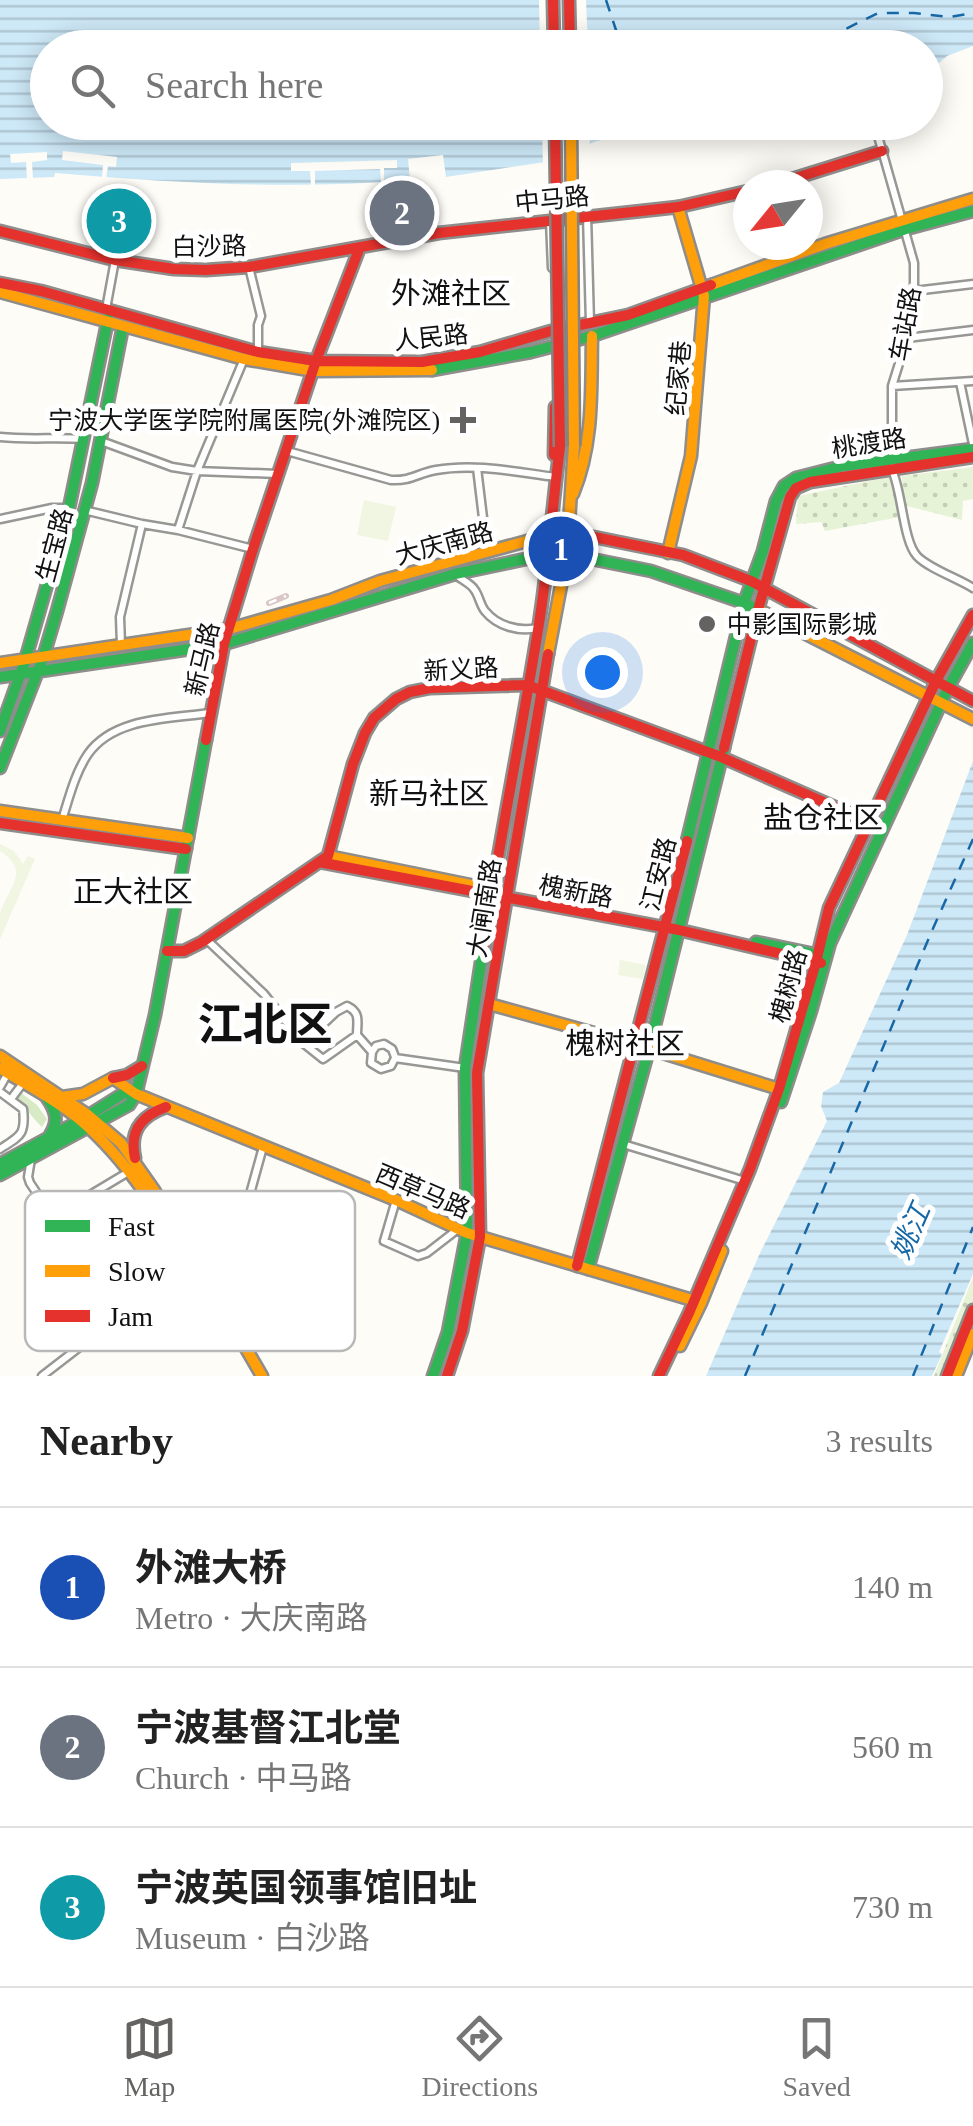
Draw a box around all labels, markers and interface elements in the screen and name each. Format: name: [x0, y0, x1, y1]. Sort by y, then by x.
search box: [30, 30, 943, 140]
icon: search: [65, 58, 120, 113]
text: Search here: [145, 64, 323, 106]
north arrow: [733, 170, 823, 260]
pin: 2: [370, 176, 434, 250]
street label: 中马路: [513, 182, 591, 217]
pin: 3: [86, 184, 152, 258]
street label: 白沙路: [171, 232, 247, 261]
district label: 外滩社区: [391, 277, 511, 310]
street label: 车站路: [886, 285, 925, 363]
street label: 人民路: [392, 320, 470, 355]
street label: 纪家巷: [662, 340, 695, 417]
place label: 宁波大学医学院附属医院(外滩院区): [48, 407, 440, 435]
marker: 宁波大学医学院附属医院(外滩院区): [450, 407, 476, 433]
street label: 桃渡路: [830, 424, 908, 463]
street label: 生宝路: [32, 505, 77, 585]
pin: 1: [528, 512, 594, 586]
street label: 大庆南路: [392, 517, 496, 569]
place label: 中影国际影城: [727, 611, 877, 638]
marker: 中影国际影城: [696, 613, 718, 635]
street label: 新马路: [181, 620, 224, 699]
your location: [577, 647, 628, 698]
street label: 新义路: [423, 654, 499, 685]
district label: 新马社区: [369, 777, 489, 810]
district label: 盐仓社区: [763, 801, 883, 834]
street label: 江安路: [636, 834, 681, 914]
street label: 大闸南路: [463, 857, 506, 960]
street label: 槐新路: [537, 871, 615, 912]
district label: 正大社区: [73, 875, 193, 908]
street label: 槐树路: [766, 946, 811, 1026]
district label: 江北区: [197, 1000, 333, 1050]
district label: 槐树社区: [565, 1027, 685, 1060]
street label: 西草马路: [371, 1159, 474, 1223]
legend: [25, 1191, 355, 1351]
water label: 姚江: [885, 1197, 937, 1263]
text: Fast: [108, 1211, 155, 1242]
text: Slow: [108, 1256, 166, 1287]
text: Jam: [108, 1301, 153, 1332]
text: Nearby: [40, 1418, 173, 1464]
text: 3 results: [825, 1423, 933, 1459]
text: 外滩大桥: [135, 1547, 287, 1589]
text: 1: [65, 1569, 81, 1605]
text: 140 m: [852, 1569, 933, 1605]
text: Metro · 大庆南路: [135, 1600, 368, 1636]
text: 宁波基督江北堂: [135, 1707, 401, 1749]
text: 2: [65, 1729, 81, 1765]
text: 560 m: [852, 1729, 933, 1765]
text: Church · 中马路: [135, 1760, 352, 1796]
text: 宁波英国领事馆旧址: [135, 1867, 477, 1909]
text: 3: [65, 1889, 81, 1925]
text: 730 m: [852, 1889, 933, 1925]
text: Museum · 白沙路: [135, 1920, 370, 1956]
tab: Map: [122, 2011, 177, 2103]
tab: Directions: [421, 2011, 538, 2103]
tab: Saved: [782, 2011, 851, 2103]

